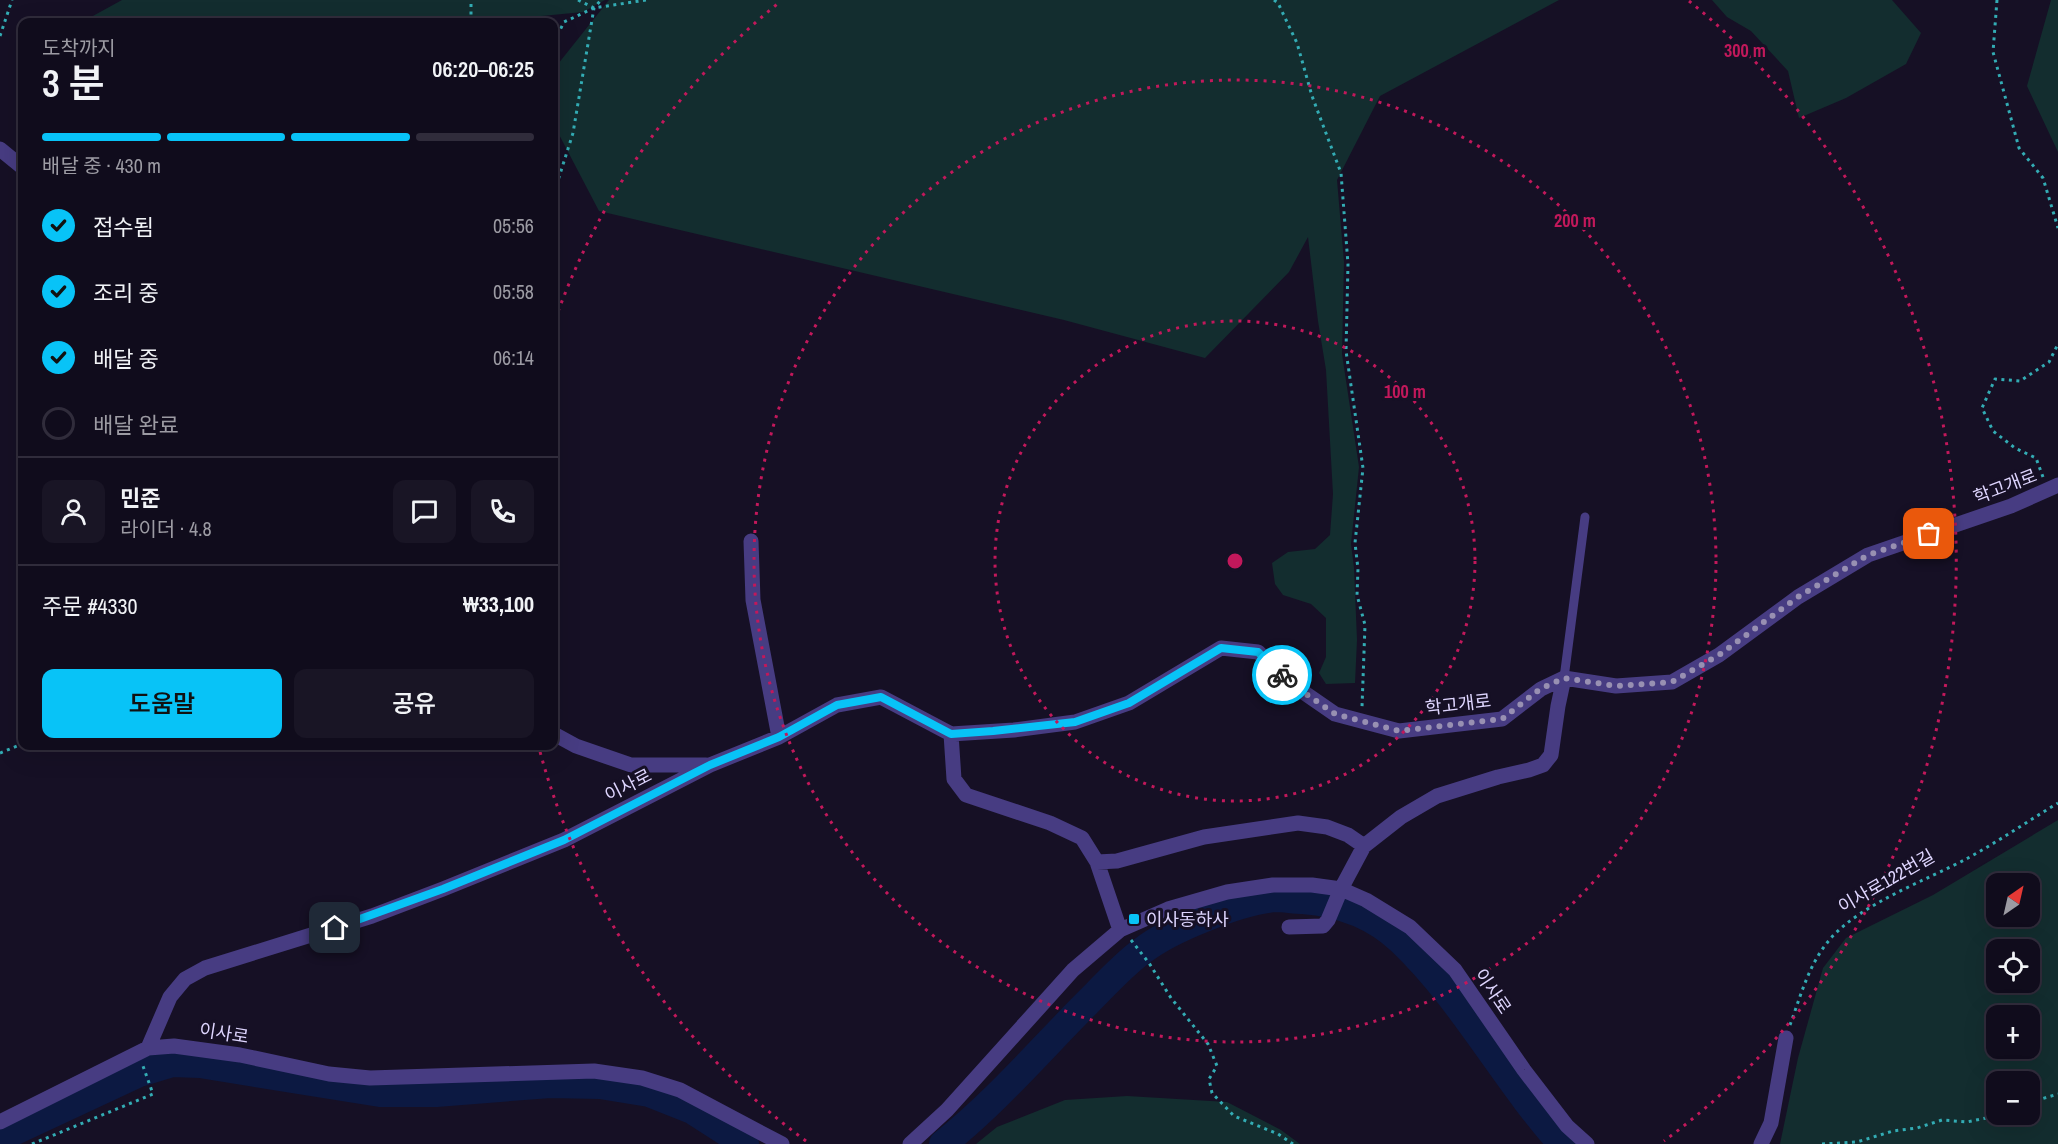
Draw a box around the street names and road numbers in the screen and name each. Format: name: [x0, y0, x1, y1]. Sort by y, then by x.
street label: 학고개로: [1970, 462, 2040, 510]
street label: 학고개로: [1424, 688, 1492, 720]
street label: 이사로: [600, 763, 656, 807]
street label: 이사로122번길: [1833, 843, 1939, 919]
street label: 이사로: [1469, 963, 1517, 1019]
street label: 이사로: [198, 1017, 250, 1049]

